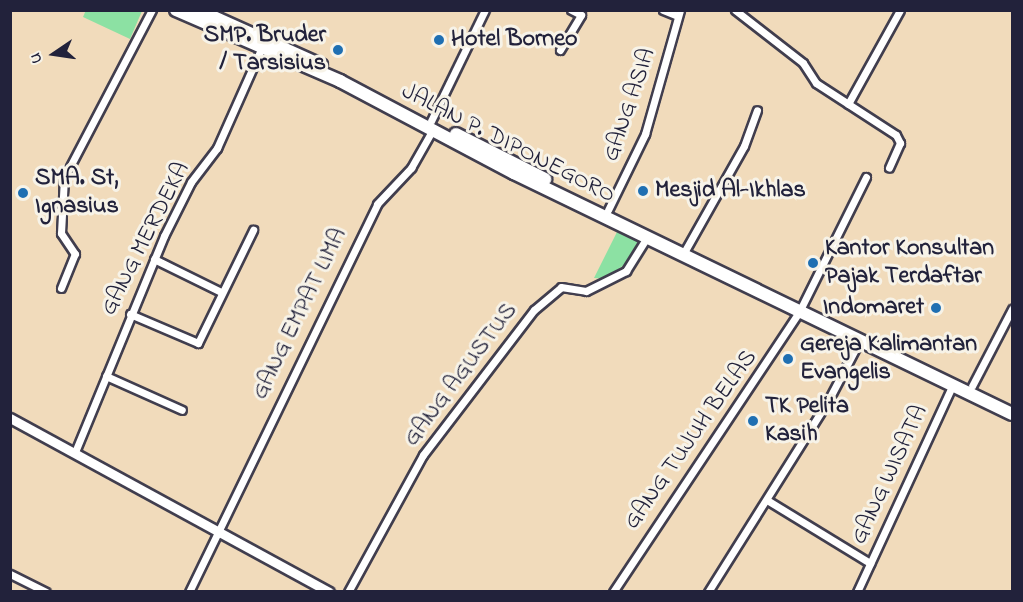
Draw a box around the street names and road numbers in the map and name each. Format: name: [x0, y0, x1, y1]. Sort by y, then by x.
street label: GANG ASIA: [597, 45, 663, 165]
street label: JALAN P. DIPONEGORO: [396, 78, 620, 210]
street label: GANG MERDEKA: [95, 158, 197, 320]
street label: GANG EMPAT LIMA: [246, 224, 354, 404]
street label: GANG AGUSTUS: [398, 298, 524, 452]
street label: GANG TUJUH BELAS: [618, 345, 764, 535]
street label: GANG WISATA: [845, 401, 935, 549]

